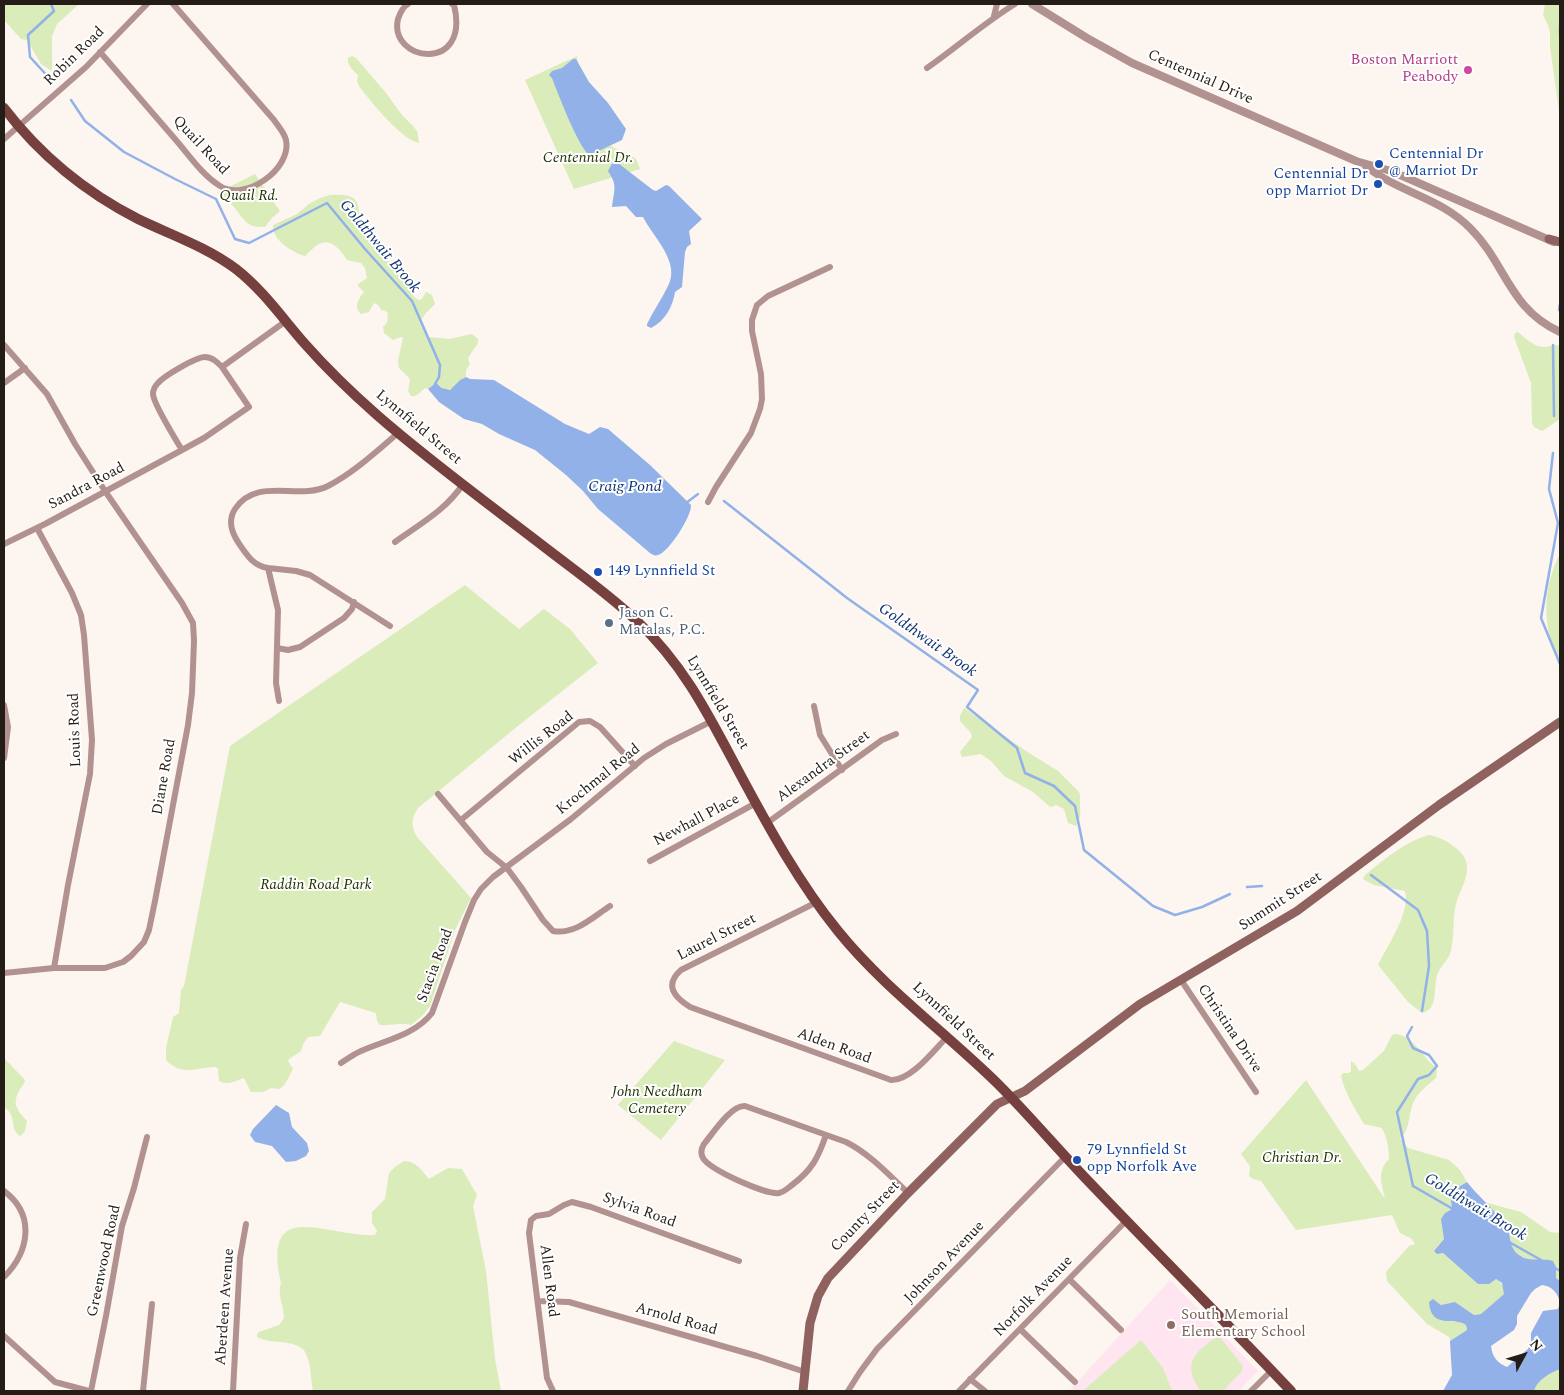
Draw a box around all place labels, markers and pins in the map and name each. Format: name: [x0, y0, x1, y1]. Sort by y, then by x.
place label: Boston Marriott Peabody: [1351, 52, 1458, 87]
marker: Boston Marriott Peabody: [1462, 64, 1474, 76]
place label: Centennial Dr @ Marriot Dr: [1389, 146, 1484, 181]
marker: Centennial Dr @ Marriot Dr: [1373, 158, 1385, 170]
place label: Centennial Dr opp Marriot Dr: [1266, 166, 1368, 201]
marker: Centennial Dr opp Marriot Dr: [1372, 178, 1384, 190]
place label: 149 Lynnfield St: [608, 563, 715, 581]
marker: 149 Lynnfield St: [592, 566, 604, 578]
place label: Jason C. Matalas, P.C.: [619, 605, 705, 640]
marker: Jason C. Matalas, P.C.: [603, 617, 615, 629]
place label: 79 Lynnfield St opp Norfolk Ave: [1087, 1142, 1197, 1177]
marker: 79 Lynnfield St opp Norfolk Ave: [1071, 1154, 1083, 1166]
place label: South Memorial Elementary School: [1181, 1307, 1306, 1342]
marker: South Memorial Elementary School: [1165, 1319, 1177, 1331]

